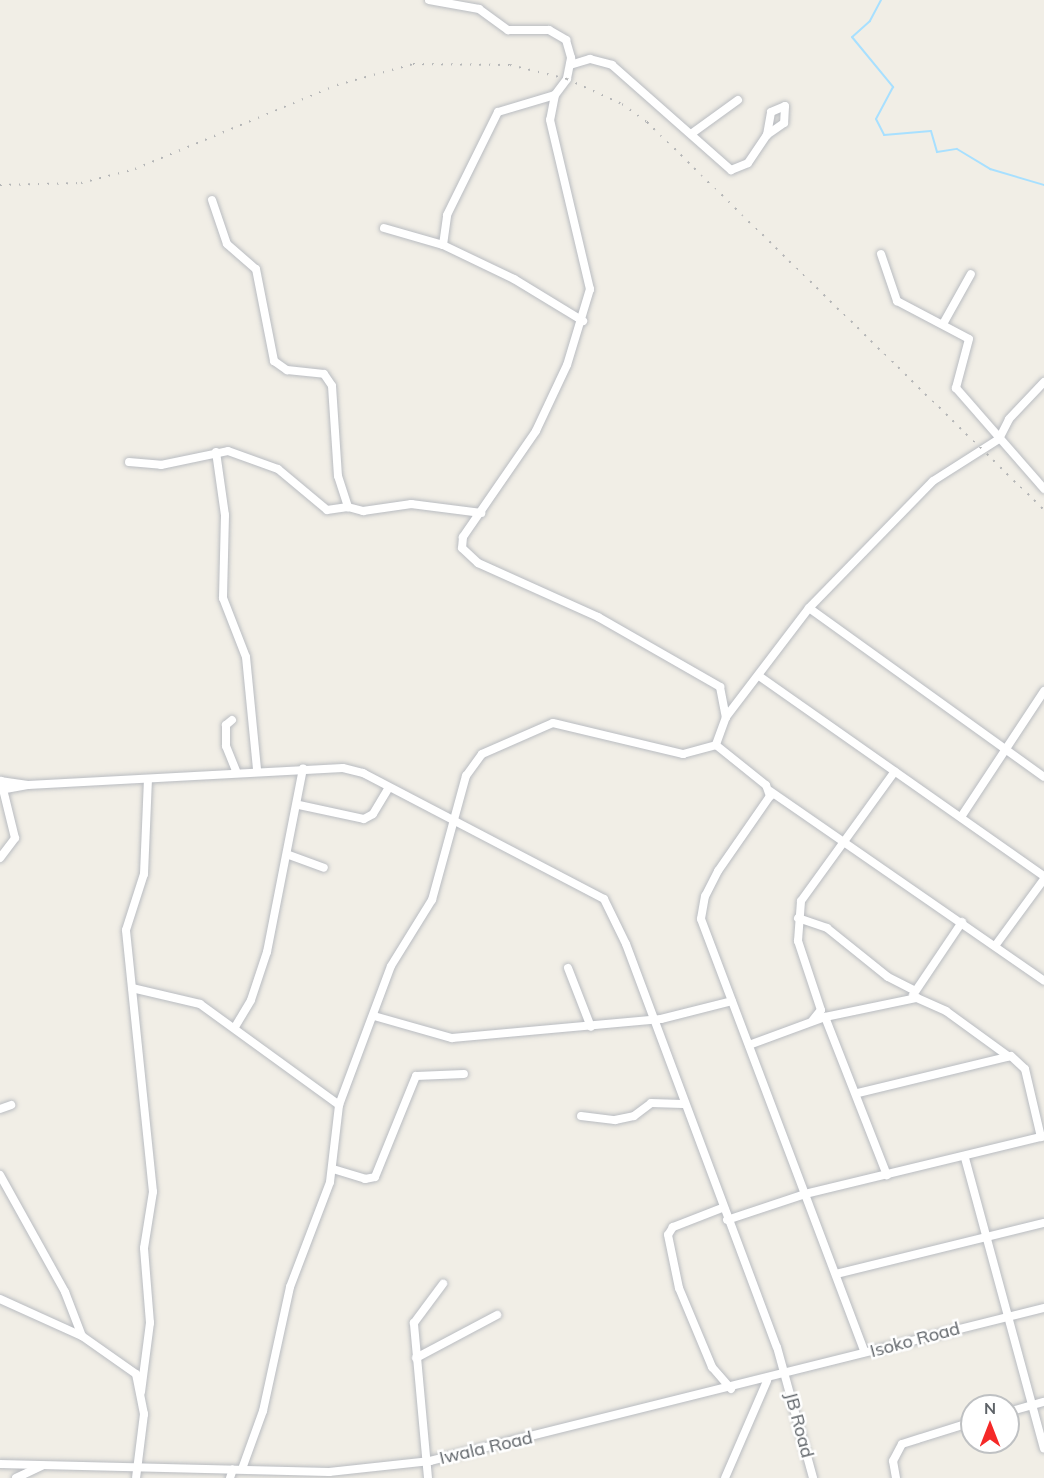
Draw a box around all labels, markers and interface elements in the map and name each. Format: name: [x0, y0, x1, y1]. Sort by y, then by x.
street label: Isoko Road: [868, 1318, 962, 1362]
street label: JB Road: [780, 1390, 818, 1460]
north arrow: [960, 1394, 1020, 1454]
text: N: [984, 1398, 996, 1418]
street label: Iwala Road: [437, 1427, 535, 1469]

